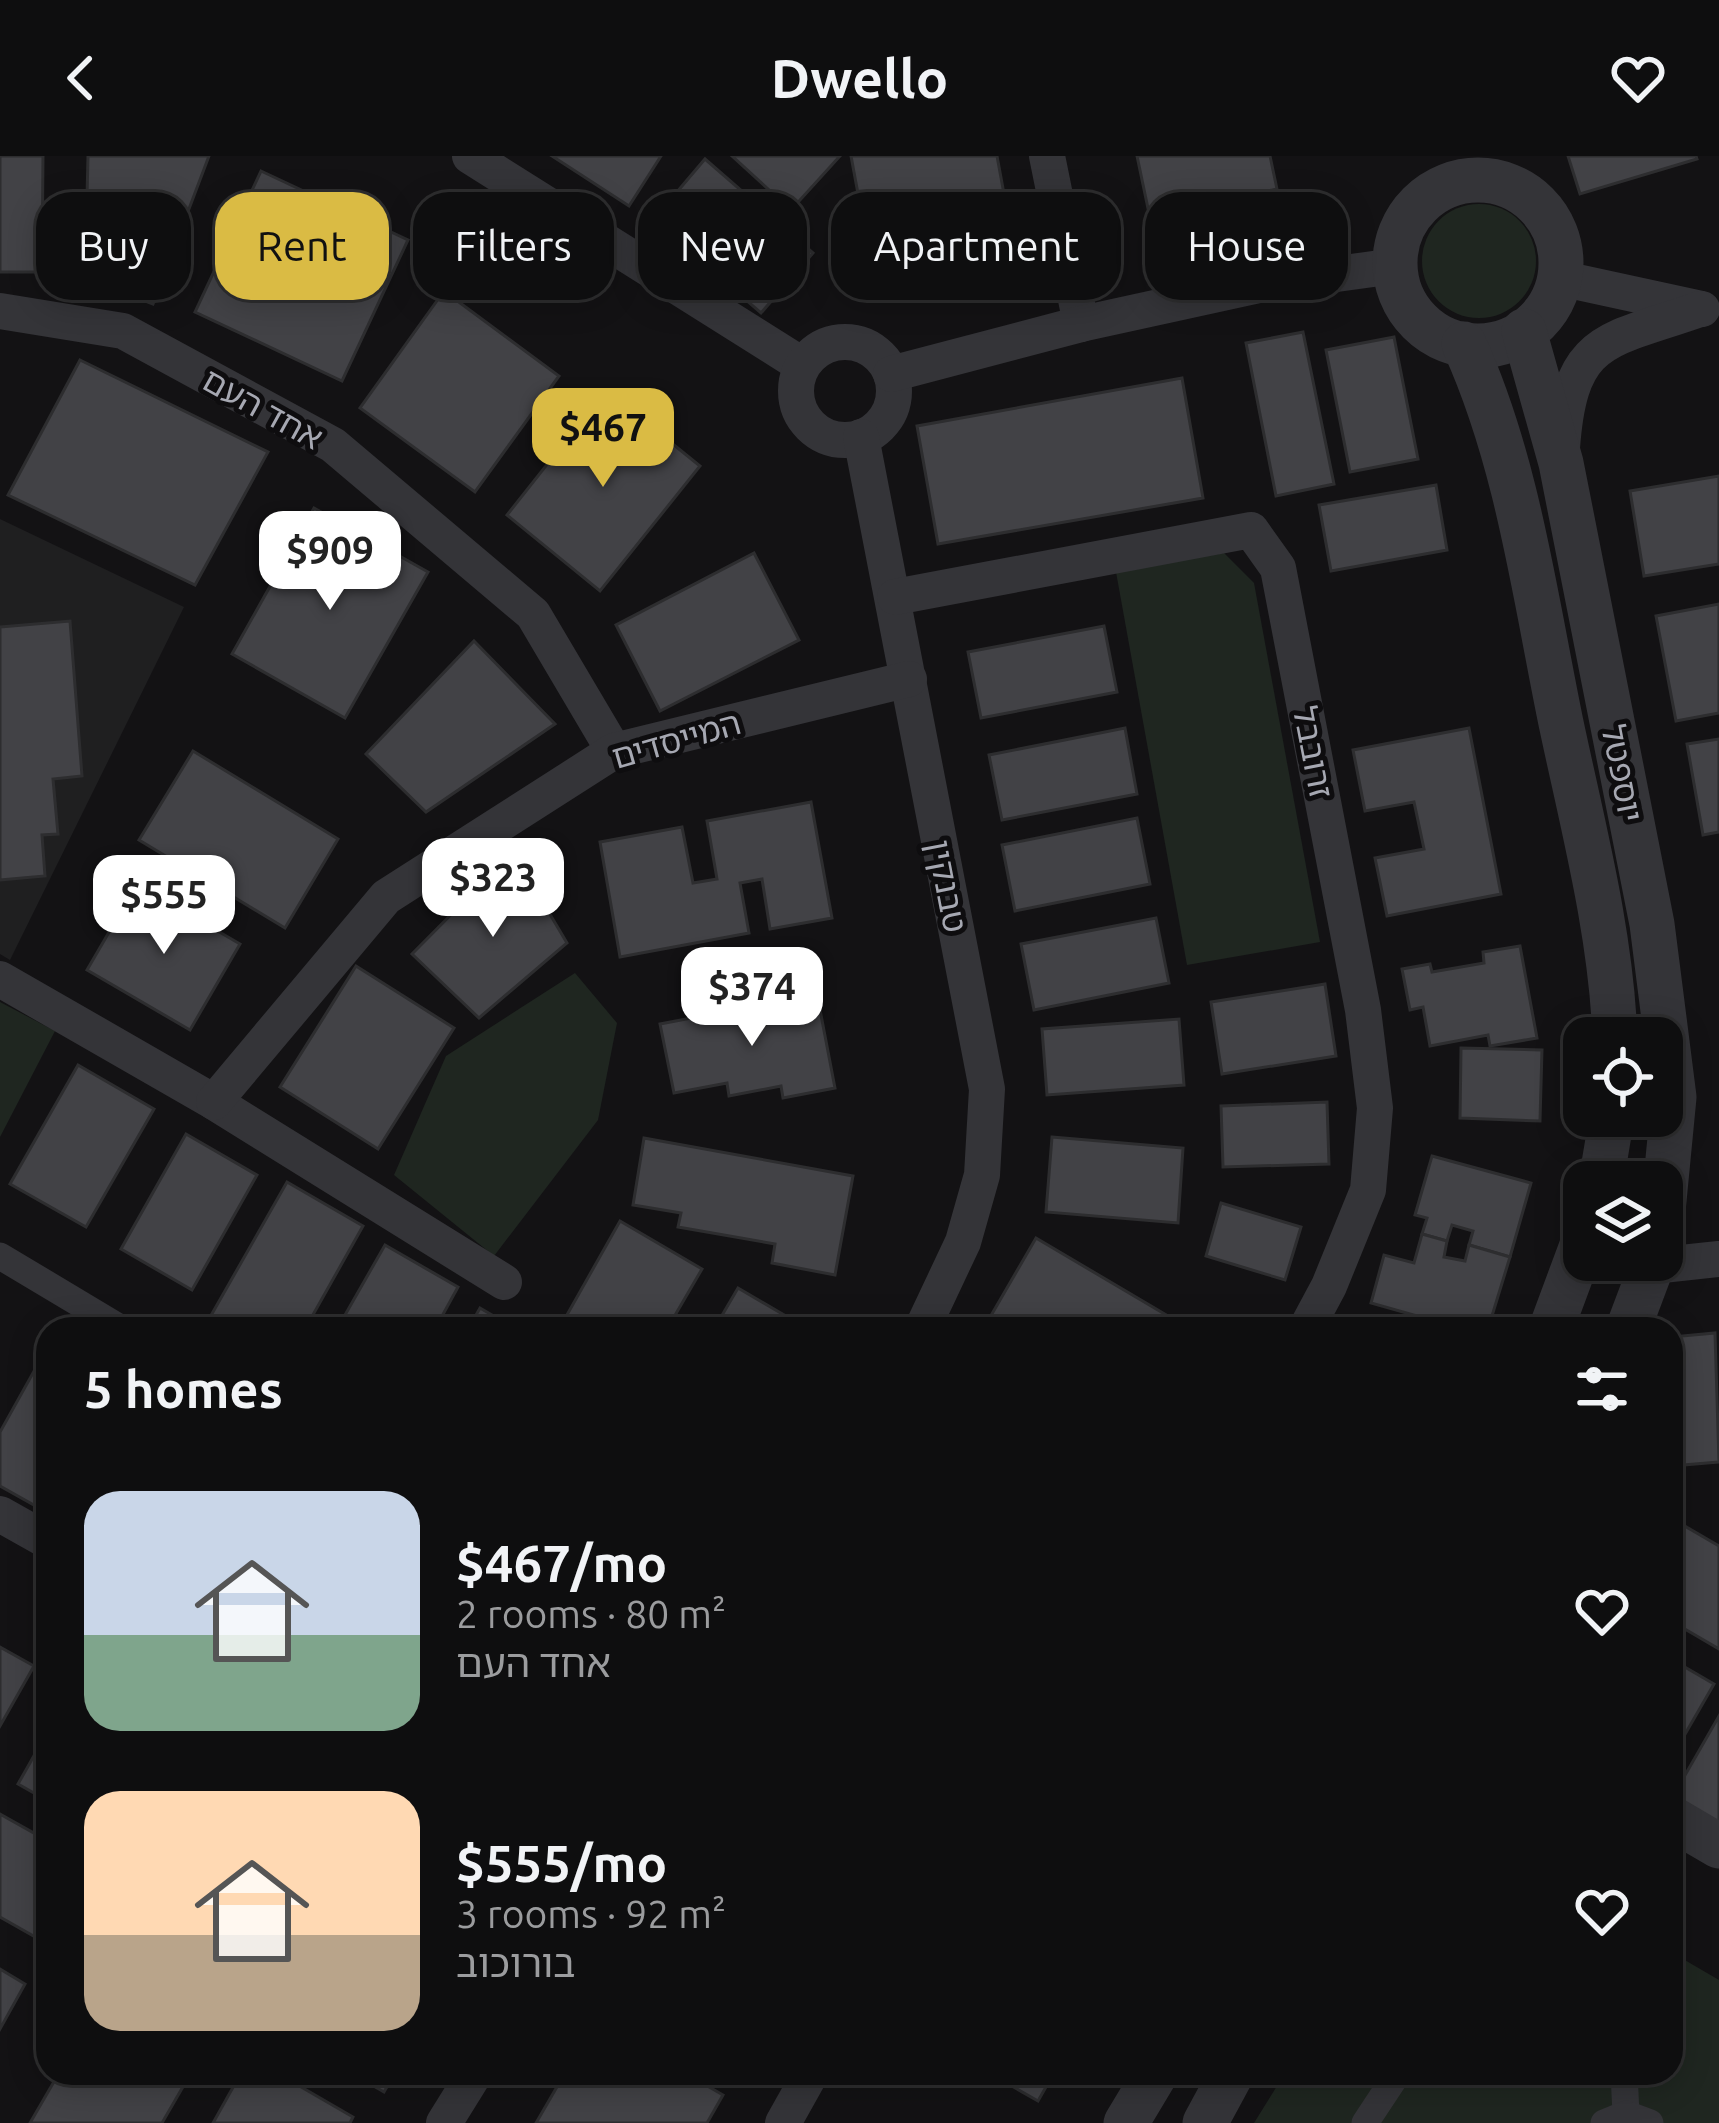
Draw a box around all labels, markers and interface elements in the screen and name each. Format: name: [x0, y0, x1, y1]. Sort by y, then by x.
icon: back: [48, 45, 114, 111]
icon: heart: [1605, 45, 1671, 111]
text: Dwello: [771, 48, 948, 108]
chip: Buy: [36, 192, 191, 300]
chip: Rent: [215, 192, 389, 300]
chip: Filters: [413, 192, 614, 300]
chip: New: [638, 192, 807, 300]
chip: Apartment: [831, 192, 1121, 300]
chip: House: [1145, 192, 1348, 300]
street label: אחד העם: [197, 360, 329, 456]
pin: $467: [532, 388, 674, 490]
text: $467: [559, 405, 647, 448]
pin: $909: [259, 511, 401, 613]
text: $909: [286, 528, 374, 571]
street label: המייסדים: [607, 703, 745, 775]
street label: זרובבל: [1287, 703, 1341, 801]
street label: יוספטל: [1595, 721, 1651, 825]
street label: טבנקין: [921, 837, 975, 935]
pin: $323: [422, 838, 564, 940]
pin: $555: [93, 855, 235, 957]
text: $323: [449, 855, 537, 898]
text: $555: [120, 872, 208, 915]
pin: $374: [681, 947, 823, 1049]
text: $374: [708, 964, 796, 1007]
map controls: [1563, 1017, 1683, 1281]
button: locate: [1563, 1017, 1683, 1137]
button: layers: [1563, 1161, 1683, 1281]
icon: filters: [1569, 1356, 1635, 1422]
text: 5 homes: [84, 1360, 283, 1418]
text: $467/mo: [456, 1534, 667, 1592]
icon: home: [180, 1539, 324, 1683]
icon: heart: [1569, 1578, 1635, 1644]
text: 2 rooms · 80 m²: [456, 1592, 726, 1635]
text: אחד העם: [456, 1641, 611, 1684]
text: $555/mo: [456, 1834, 667, 1892]
icon: home: [180, 1839, 324, 1983]
icon: heart: [1569, 1878, 1635, 1944]
text: 3 rooms · 92 m²: [456, 1892, 726, 1935]
text: בורוכוב: [456, 1941, 576, 1984]

